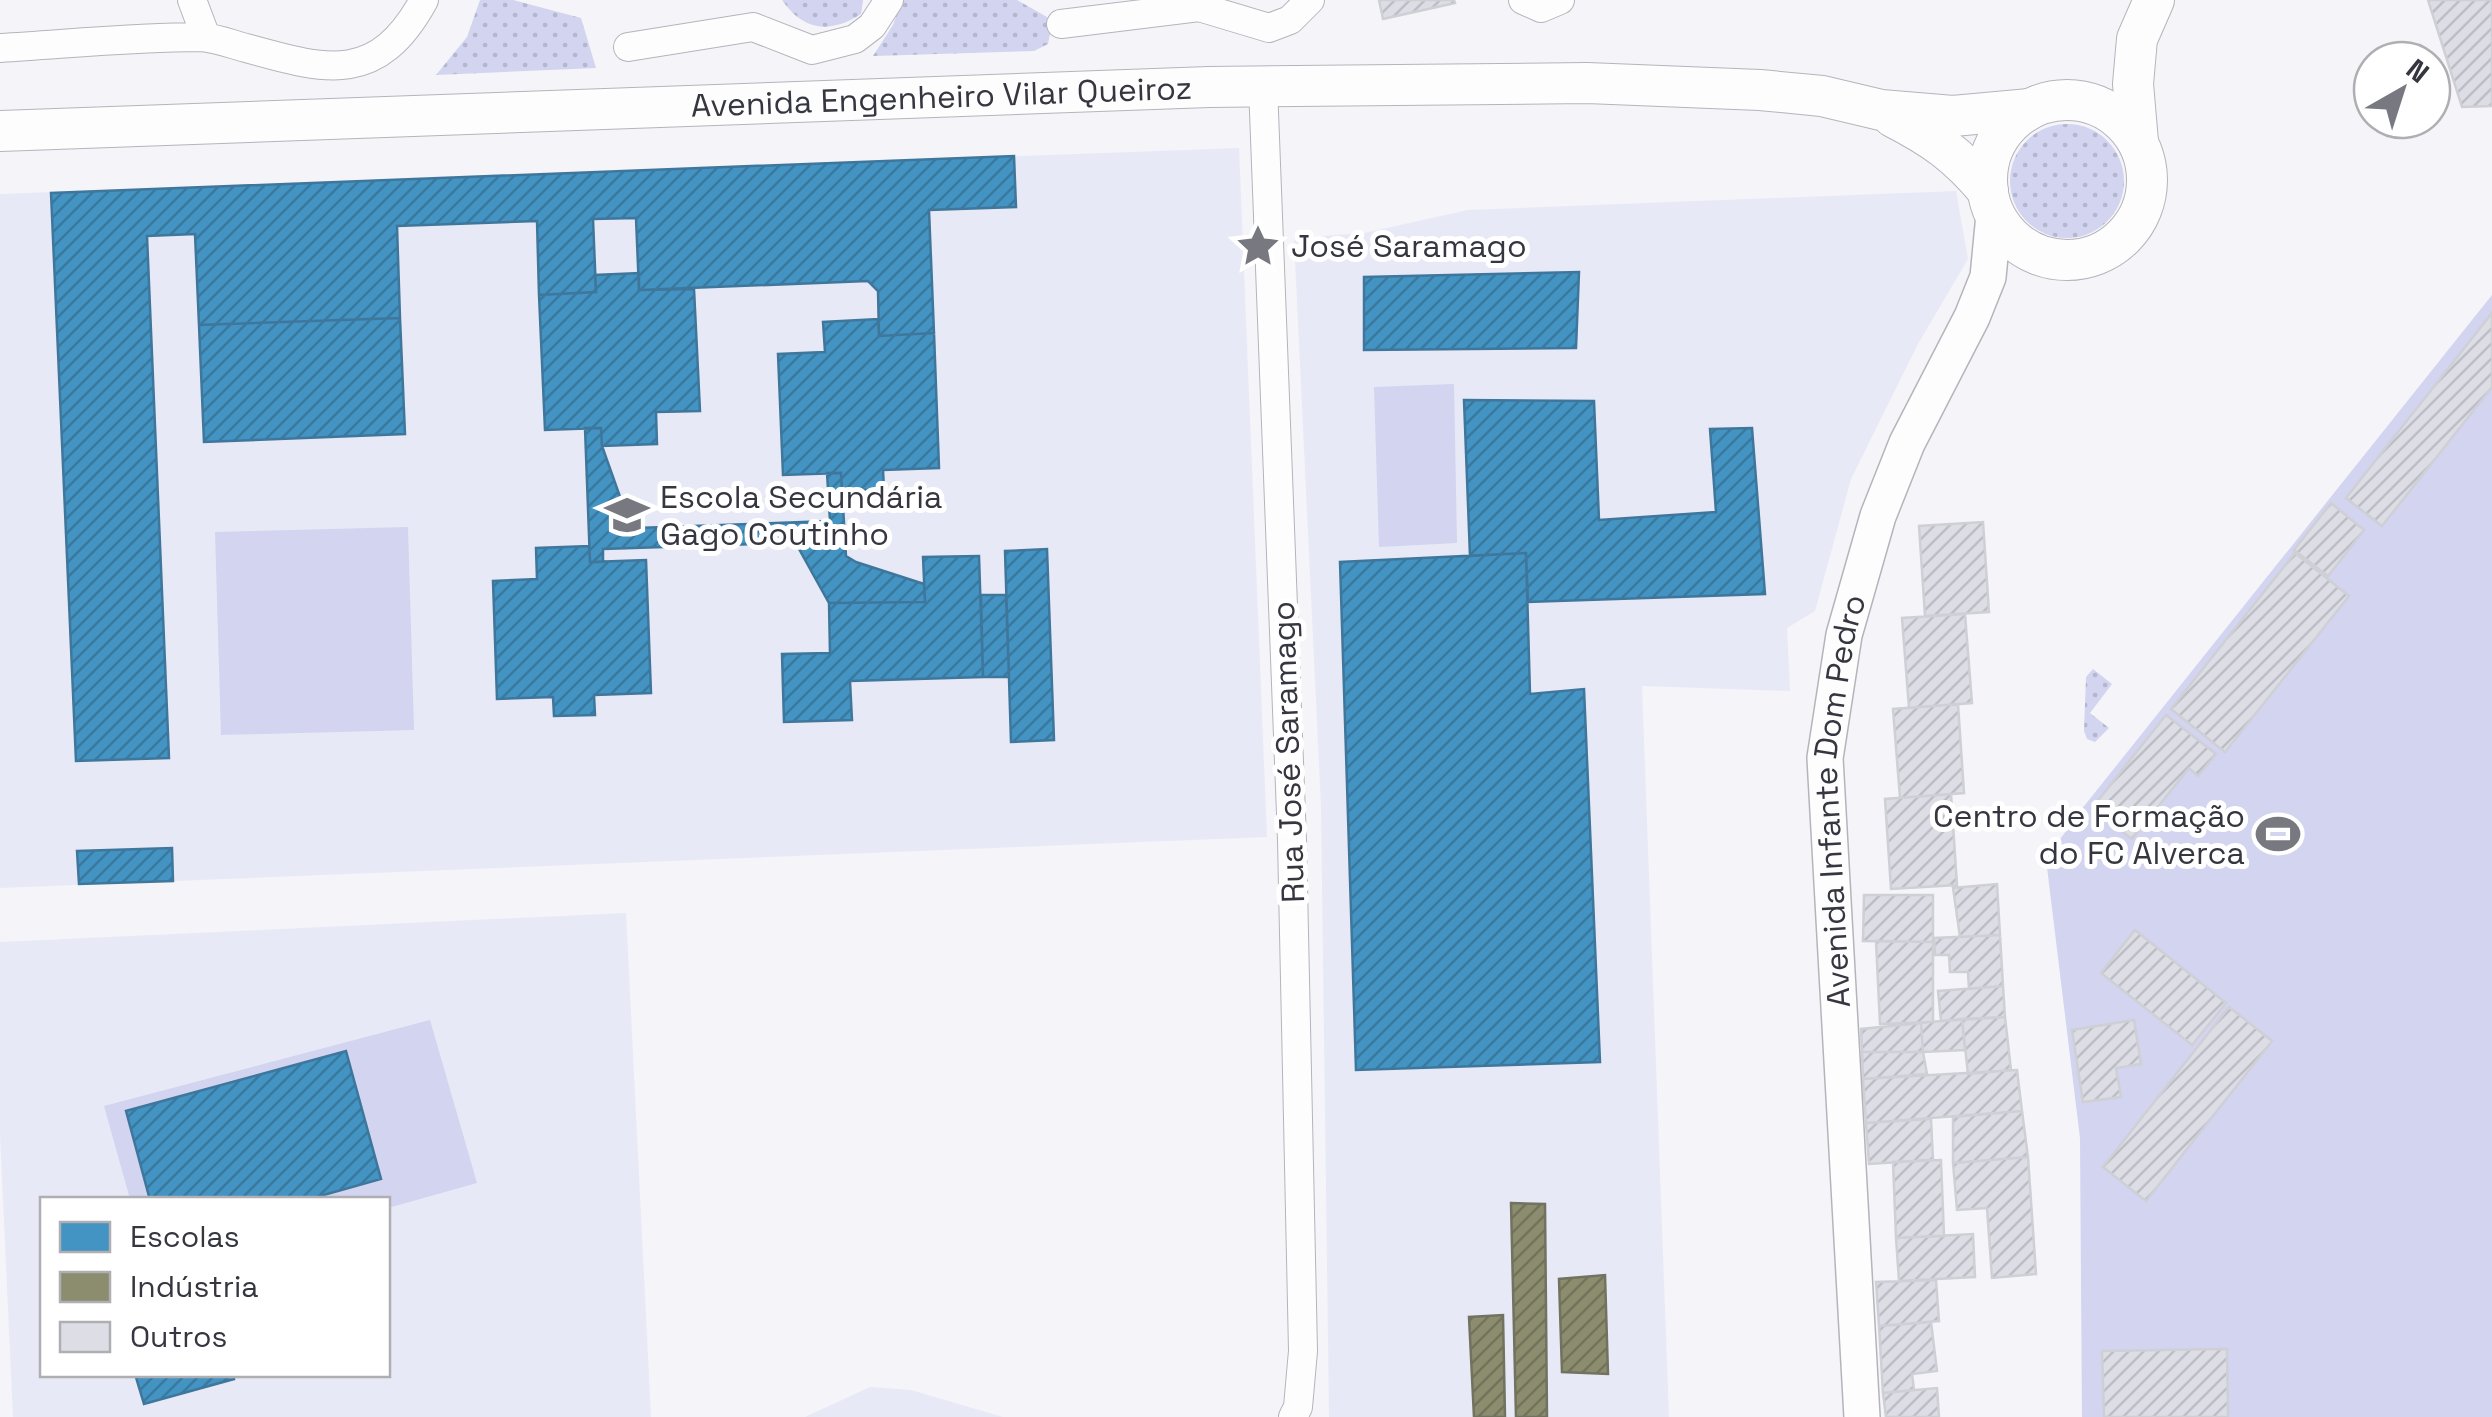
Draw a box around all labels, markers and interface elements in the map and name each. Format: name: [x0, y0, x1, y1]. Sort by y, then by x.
north arrow: [2352, 40, 2452, 140]
text: N: [2399, 51, 2436, 90]
street label: Avenida Engenheiro Vilar Queiroz: [690, 68, 1193, 126]
place icon: José Saramago: [1234, 222, 1282, 270]
place label: José Saramago: [1291, 226, 1527, 266]
place label: Escola Secundária Gago Coutinho: [660, 477, 942, 554]
school or university icon: Escola Secundária Gago Coutinho: [603, 491, 651, 539]
street label: Avenida Infante Dom Pedro: [1805, 590, 1875, 1009]
street label: Rua José Saramago: [1263, 600, 1313, 904]
place label: Centro de Formação do FC Alverca: [1933, 796, 2245, 873]
sports icon: Centro de Formação do FC Alverca: [2254, 810, 2302, 858]
legend: [40, 1197, 390, 1377]
text: Escolas: [130, 1217, 239, 1256]
text: Indústria: [130, 1267, 259, 1306]
text: Outros: [130, 1317, 227, 1356]

